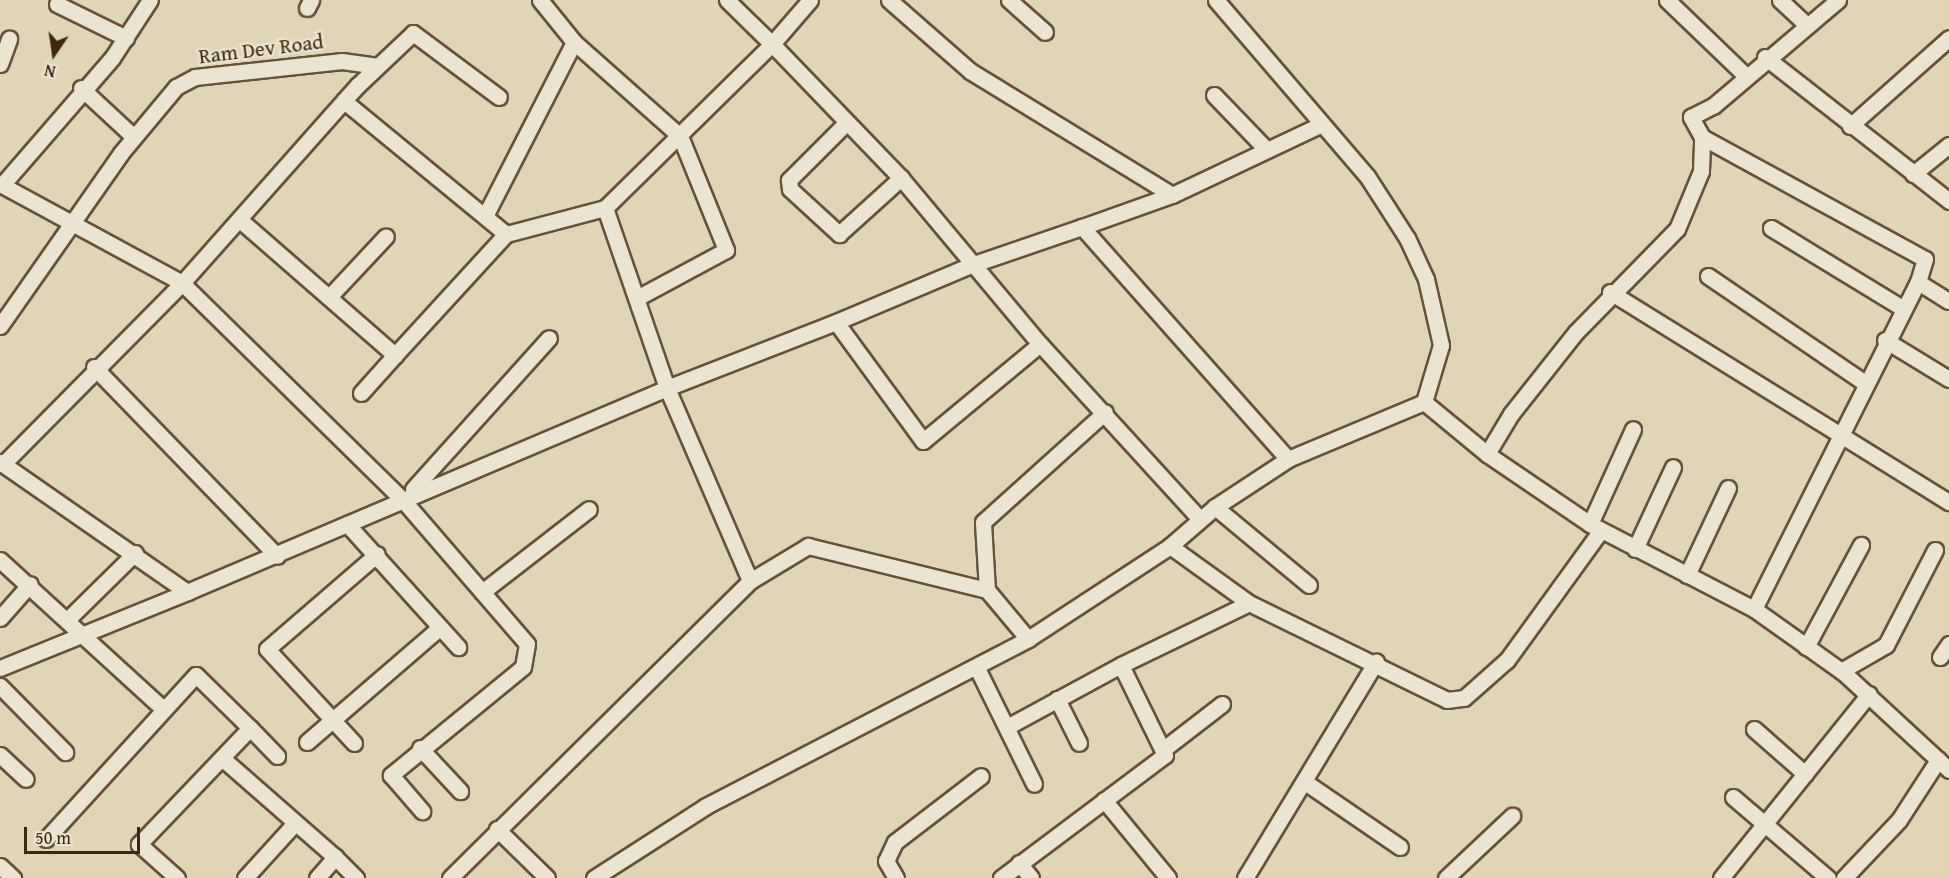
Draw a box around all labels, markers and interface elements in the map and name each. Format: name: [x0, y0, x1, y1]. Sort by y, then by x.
north arrow: [24, 24, 84, 84]
street label: Ram Dev Road: [197, 29, 325, 69]
text: N: [42, 59, 58, 84]
scale bar: [27, 815, 142, 853]
text: 50 m: [35, 824, 71, 851]

